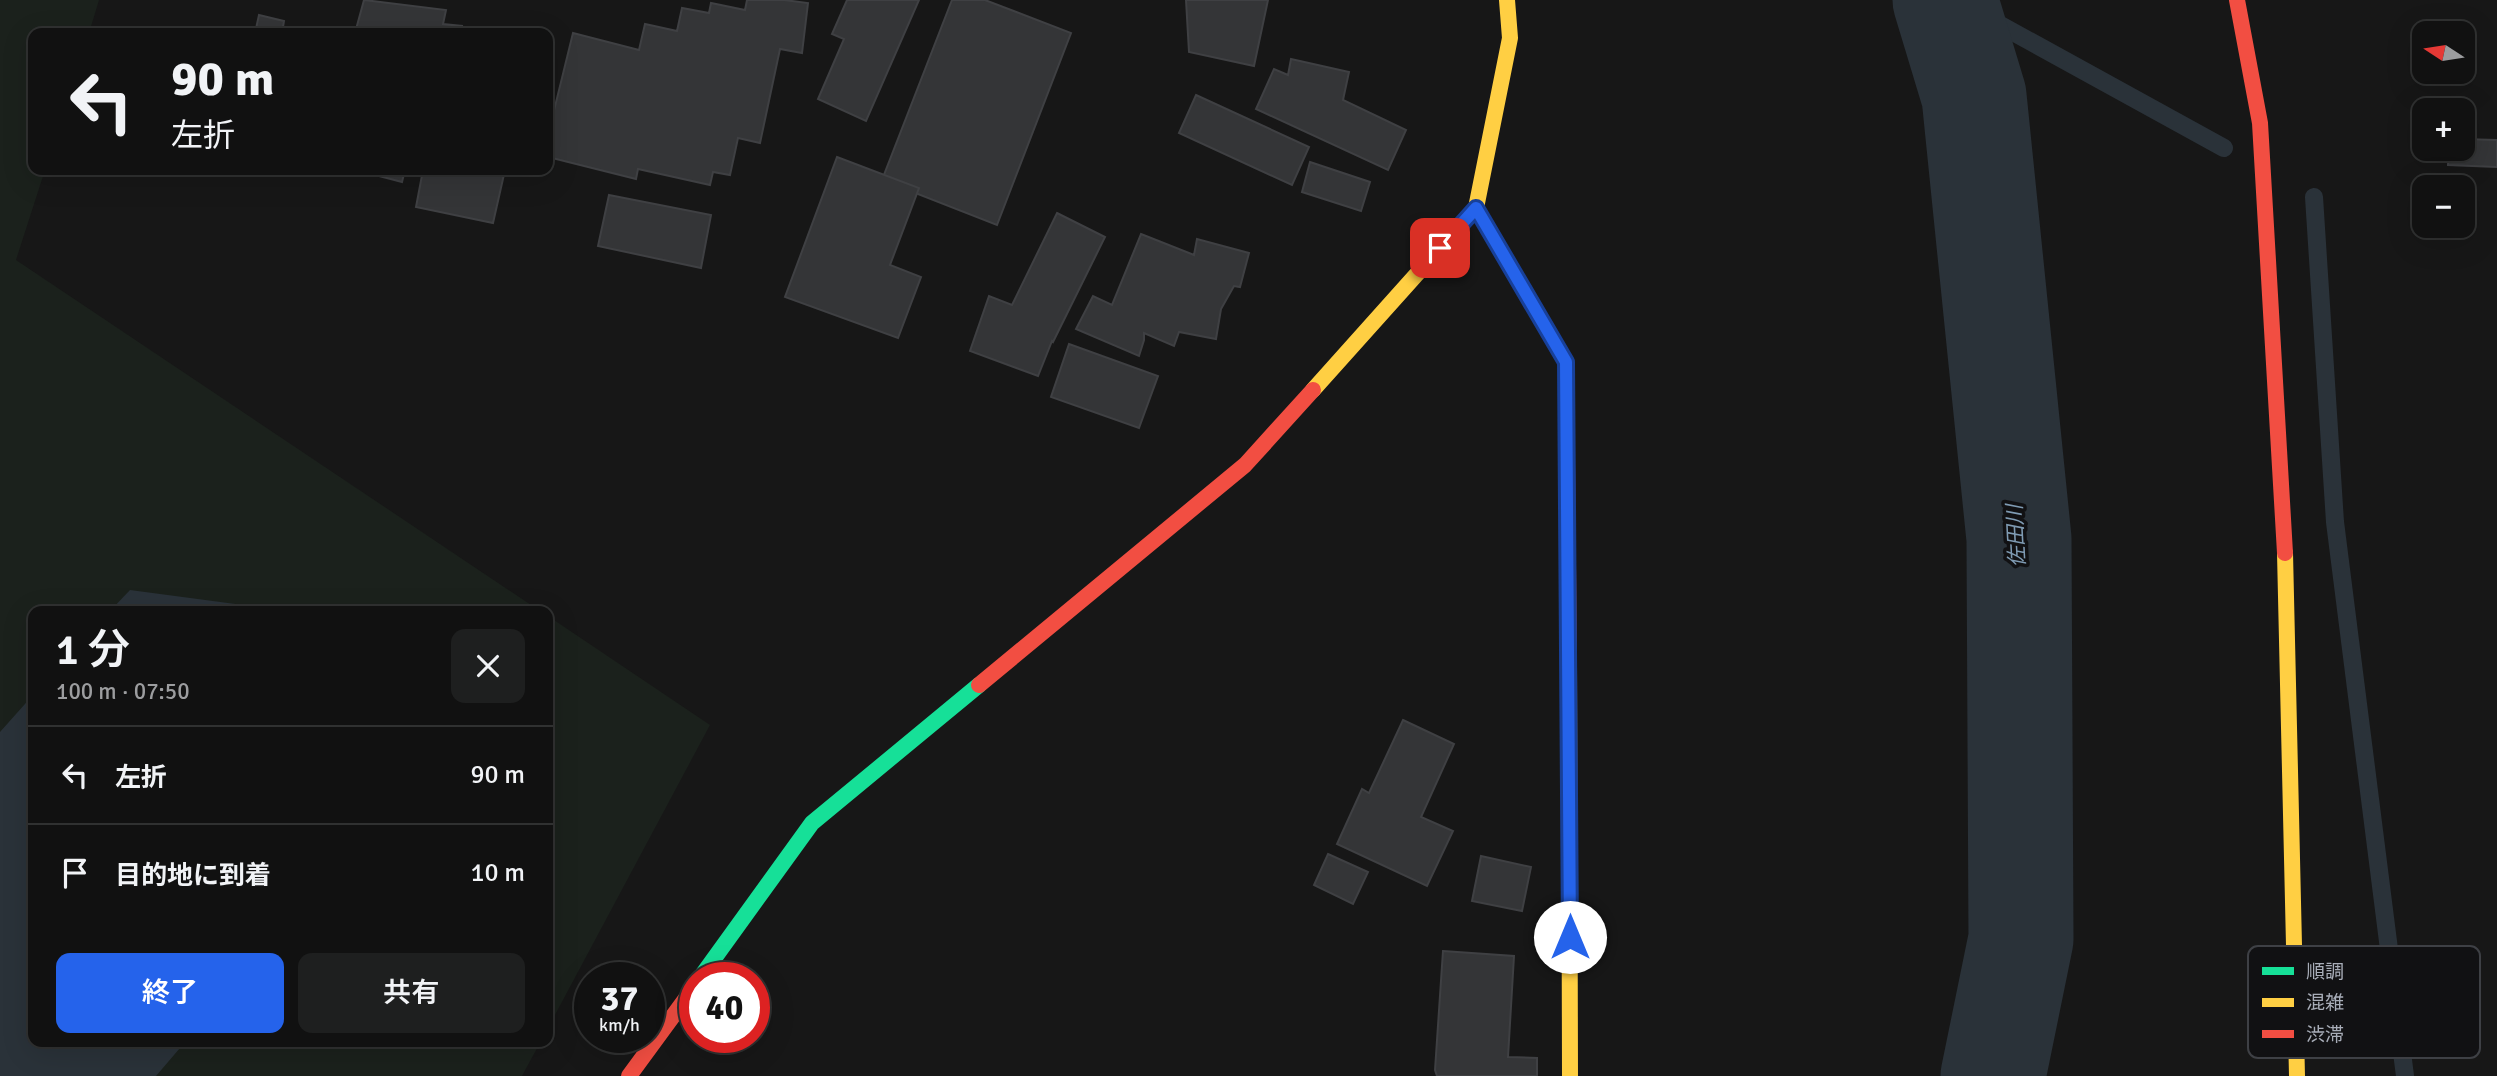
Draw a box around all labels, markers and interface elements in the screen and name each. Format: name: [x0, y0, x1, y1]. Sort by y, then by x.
north arrow: [2412, 21, 2474, 84]
map controls: [2412, 21, 2475, 238]
text: 90 m: [171, 49, 274, 109]
icon: left: [56, 56, 147, 147]
button: +: [2412, 98, 2475, 161]
text: 左折: [171, 116, 235, 155]
button: −: [2412, 175, 2475, 238]
pin: [1410, 218, 1470, 278]
icon: arrive: [1421, 229, 1459, 267]
water label: 佐田川: [2001, 502, 2031, 568]
text: 1 分: [56, 625, 130, 676]
button: close: [451, 629, 525, 703]
text: 100 m · 07:50: [56, 677, 190, 706]
icon: left: [56, 756, 94, 794]
text: 90 m: [470, 759, 525, 791]
text: 左折: [115, 762, 167, 794]
icon: arrive: [56, 854, 94, 892]
text: 10 m: [470, 857, 525, 889]
text: 目的地に到着: [115, 860, 271, 892]
position arrow: [1533, 900, 1607, 974]
legend: [2248, 946, 2480, 1058]
button: 終了: [56, 953, 284, 1033]
button: 共有: [298, 953, 525, 1033]
text: 順調: [2306, 960, 2344, 984]
speed limit sign: 40: [679, 962, 770, 1053]
text: 37: [601, 977, 638, 1020]
text: 混雑: [2306, 991, 2344, 1015]
text: km/h: [599, 1014, 640, 1036]
text: 渋滞: [2306, 1023, 2344, 1047]

